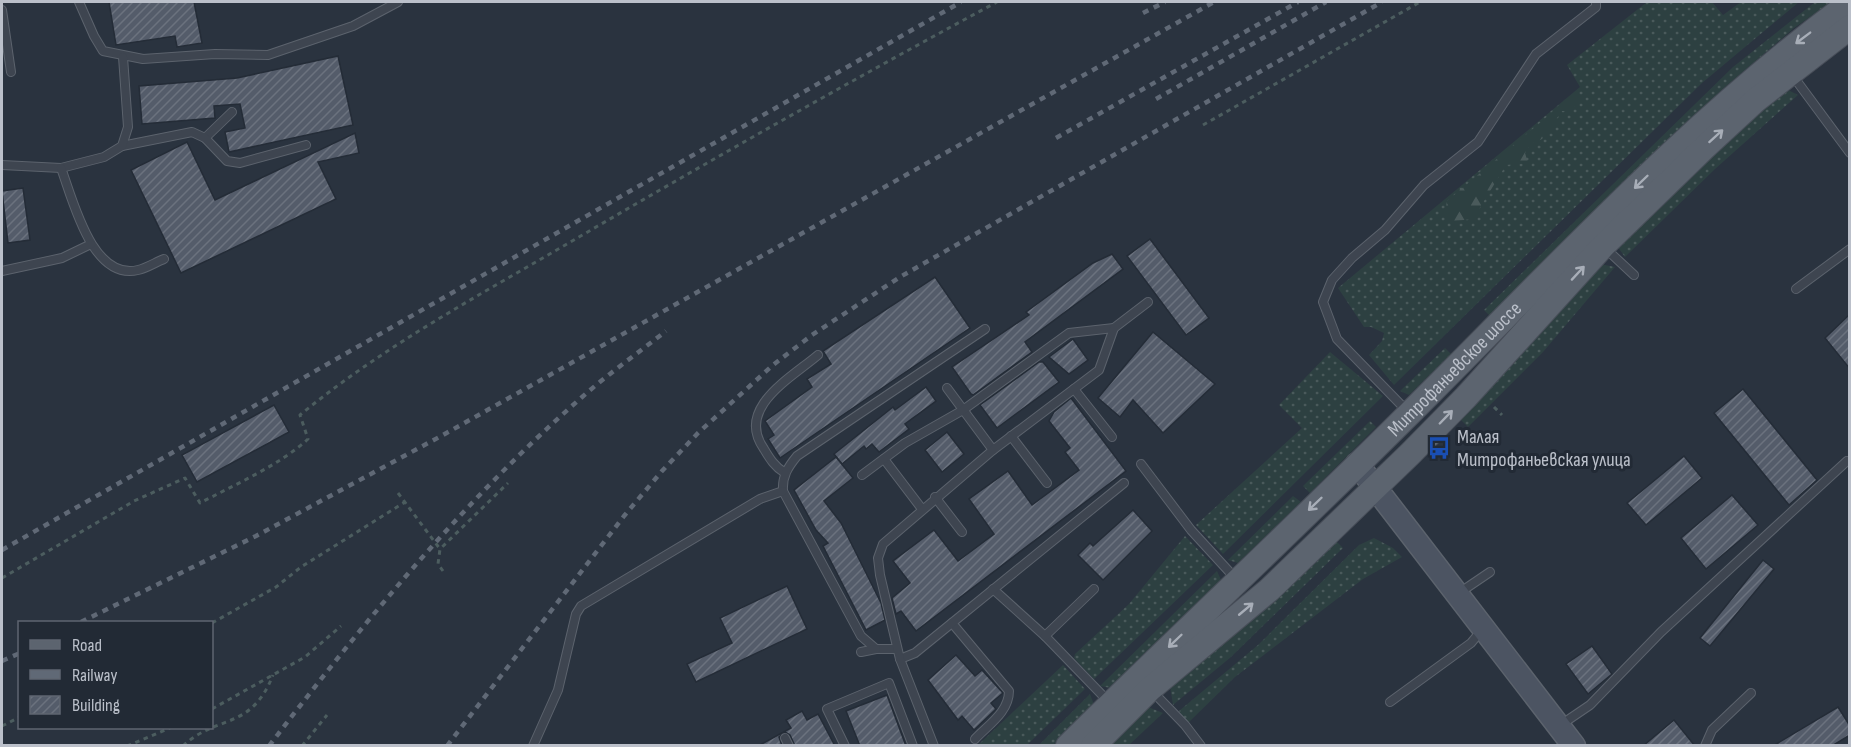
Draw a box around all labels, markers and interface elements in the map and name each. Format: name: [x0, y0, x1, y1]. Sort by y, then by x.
one-way arrow: [1795, 32, 1811, 45]
one-way arrow: [1709, 129, 1724, 143]
one-way arrow: [1634, 175, 1649, 189]
one-way arrow: [1571, 266, 1585, 281]
street label: Митрофаньевское шоссе: [1383, 297, 1527, 442]
one-way arrow: [1439, 409, 1454, 424]
place label: Малая Митрофаньевская улица: [1457, 425, 1631, 472]
bus stop icon: Малая Митрофаньевская улица: [1426, 435, 1452, 461]
one-way arrow: [1307, 497, 1322, 511]
one-way arrow: [1238, 602, 1253, 616]
legend: [18, 621, 213, 729]
one-way arrow: [1168, 633, 1183, 648]
text: Road: [72, 635, 102, 656]
text: Railway: [72, 665, 117, 686]
text: Building: [72, 695, 120, 716]

